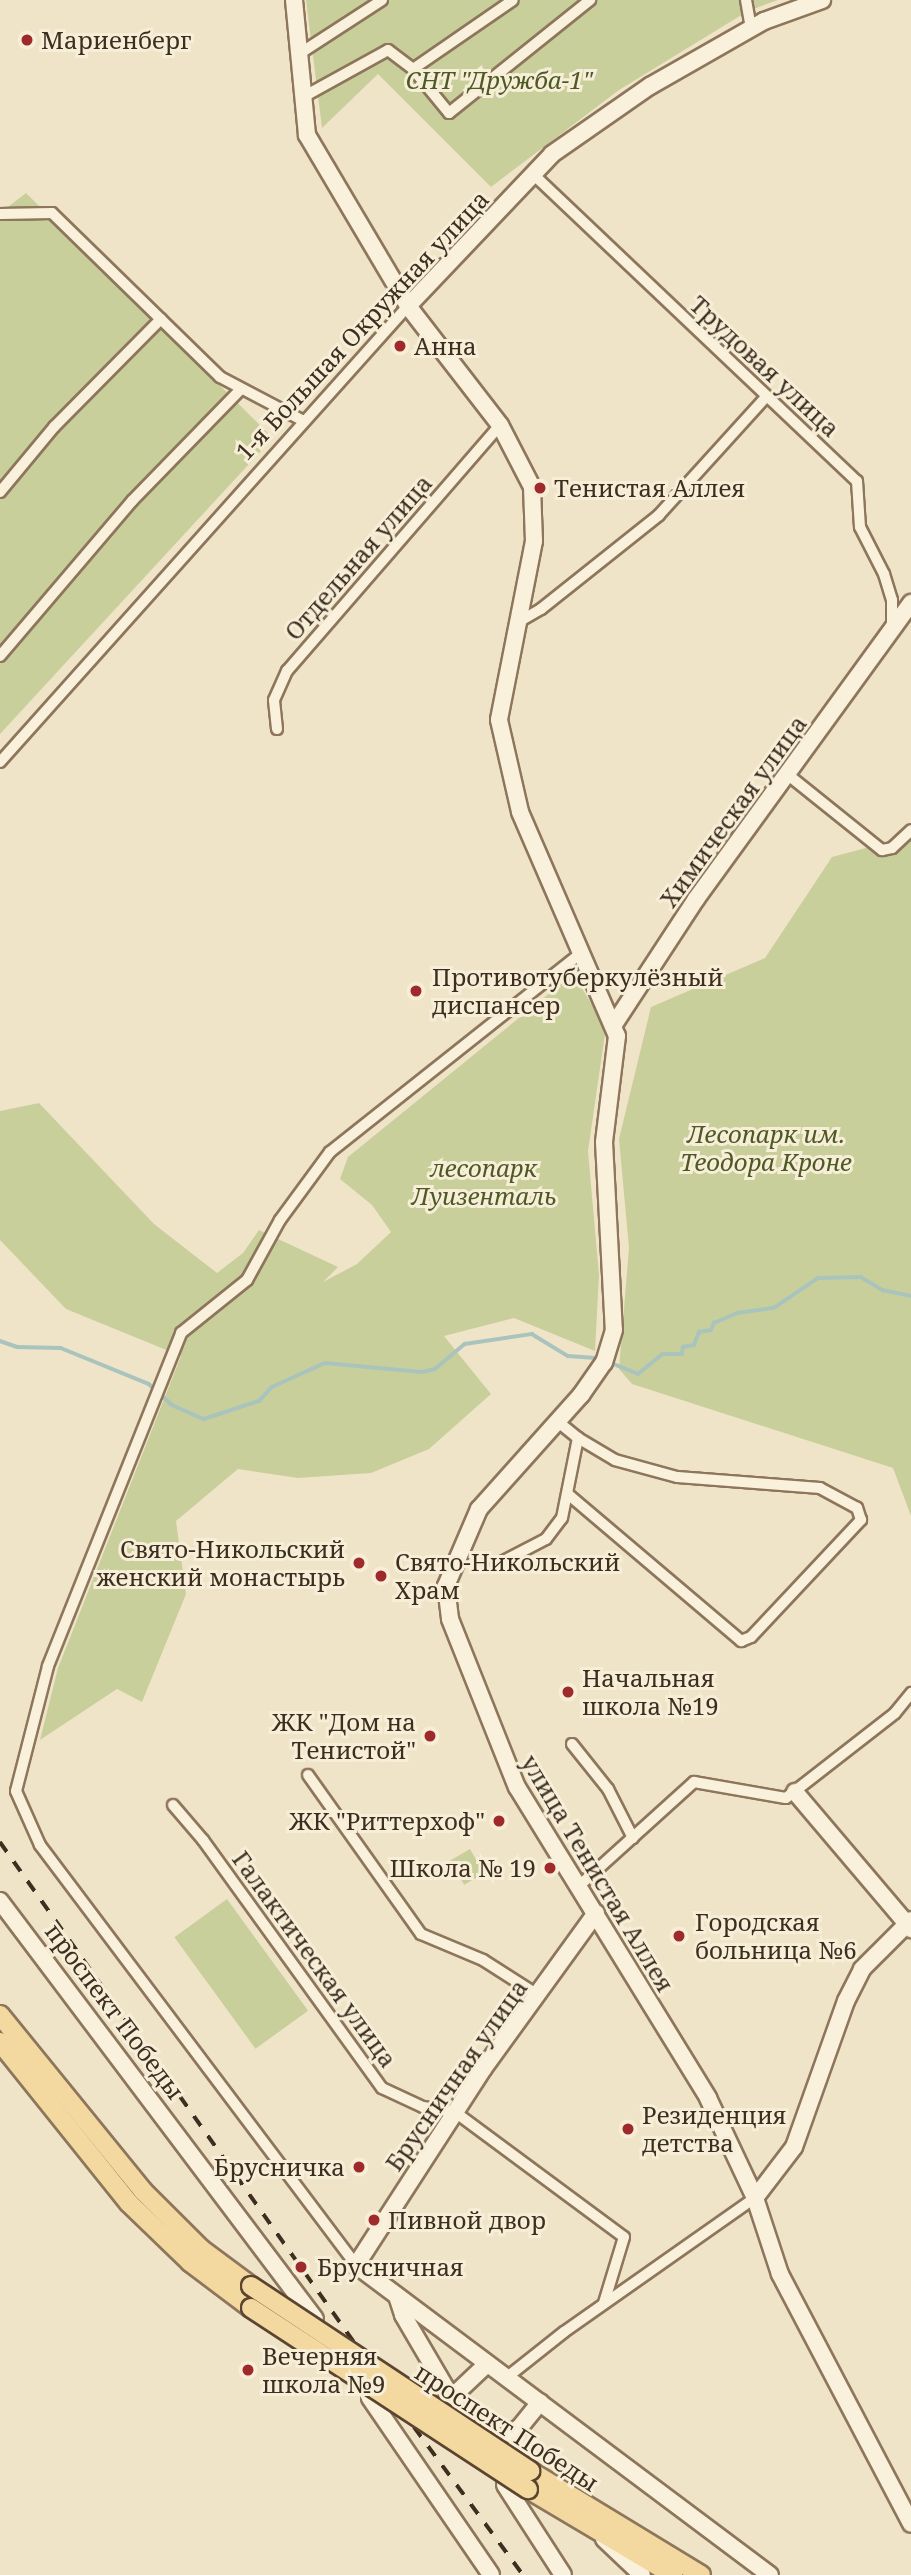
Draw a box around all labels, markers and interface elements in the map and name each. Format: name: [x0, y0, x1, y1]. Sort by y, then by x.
place label: Мариенберг: [41, 26, 191, 54]
marker: Мариенберг: [19, 32, 35, 48]
park label: СНТ "Дружба-1": [406, 66, 592, 94]
street label: 1-я Большая Окружная улица: [230, 184, 494, 466]
street label: Трудовая улица: [684, 289, 846, 443]
place label: Анна: [414, 332, 477, 360]
marker: Анна: [392, 338, 408, 354]
street label: Отдельная улица: [278, 468, 438, 646]
place label: Тенистая Аллея: [554, 474, 745, 502]
marker: Тенистая Аллея: [532, 480, 548, 496]
street label: Химическая улица: [654, 710, 812, 912]
place label: Противотуберкулёзный диспансер: [432, 963, 723, 1019]
marker: Противотуберкулёзный диспансер: [406, 981, 426, 1001]
park label: Лесопарк им. Теодора Кроне: [680, 1120, 852, 1176]
park label: лесопарк Луизенталь: [411, 1154, 557, 1210]
place label: Свято-Никольский женский монастырь: [96, 1535, 345, 1591]
place label: Свято-Никольский Храм: [395, 1548, 620, 1604]
marker: Свято-Никольский женский монастырь: [351, 1555, 367, 1571]
marker: Свято-Никольский Храм: [373, 1568, 389, 1584]
place label: Начальная школа №19: [582, 1664, 719, 1720]
marker: Начальная школа №19: [560, 1684, 576, 1700]
place label: ЖК "Дом на Тенистой": [272, 1708, 416, 1764]
marker: ЖК "Дом на Тенистой": [422, 1728, 438, 1744]
street label: улица Тенистая Аллея: [516, 1749, 680, 1997]
place label: ЖК "Риттерхоф": [289, 1807, 485, 1835]
marker: ЖК "Риттерхоф": [491, 1813, 507, 1829]
street label: Галактическая улица: [227, 1845, 403, 2073]
place label: Школа № 19: [390, 1854, 536, 1882]
marker: Школа № 19: [542, 1860, 558, 1876]
place label: Городская больница №6: [695, 1908, 857, 1964]
street label: проспект Победы: [39, 1917, 191, 2105]
marker: Городская больница №6: [669, 1926, 689, 1946]
street label: Брусничная улица: [379, 1974, 533, 2176]
place label: Резиденция детства: [642, 2101, 787, 2157]
marker: Резиденция детства: [620, 2121, 636, 2137]
place label: Брусничка: [214, 2153, 345, 2181]
marker: Брусничка: [351, 2159, 367, 2175]
place label: Пивной двор: [388, 2206, 546, 2234]
marker: Пивной двор: [366, 2212, 382, 2228]
place label: Брусничная: [317, 2253, 464, 2281]
marker: Брусничная: [291, 2257, 311, 2277]
place label: Вечерняя школа №9: [262, 2342, 385, 2398]
street label: проспект Победы: [410, 2357, 604, 2497]
marker: Вечерняя школа №9: [240, 2362, 256, 2378]

